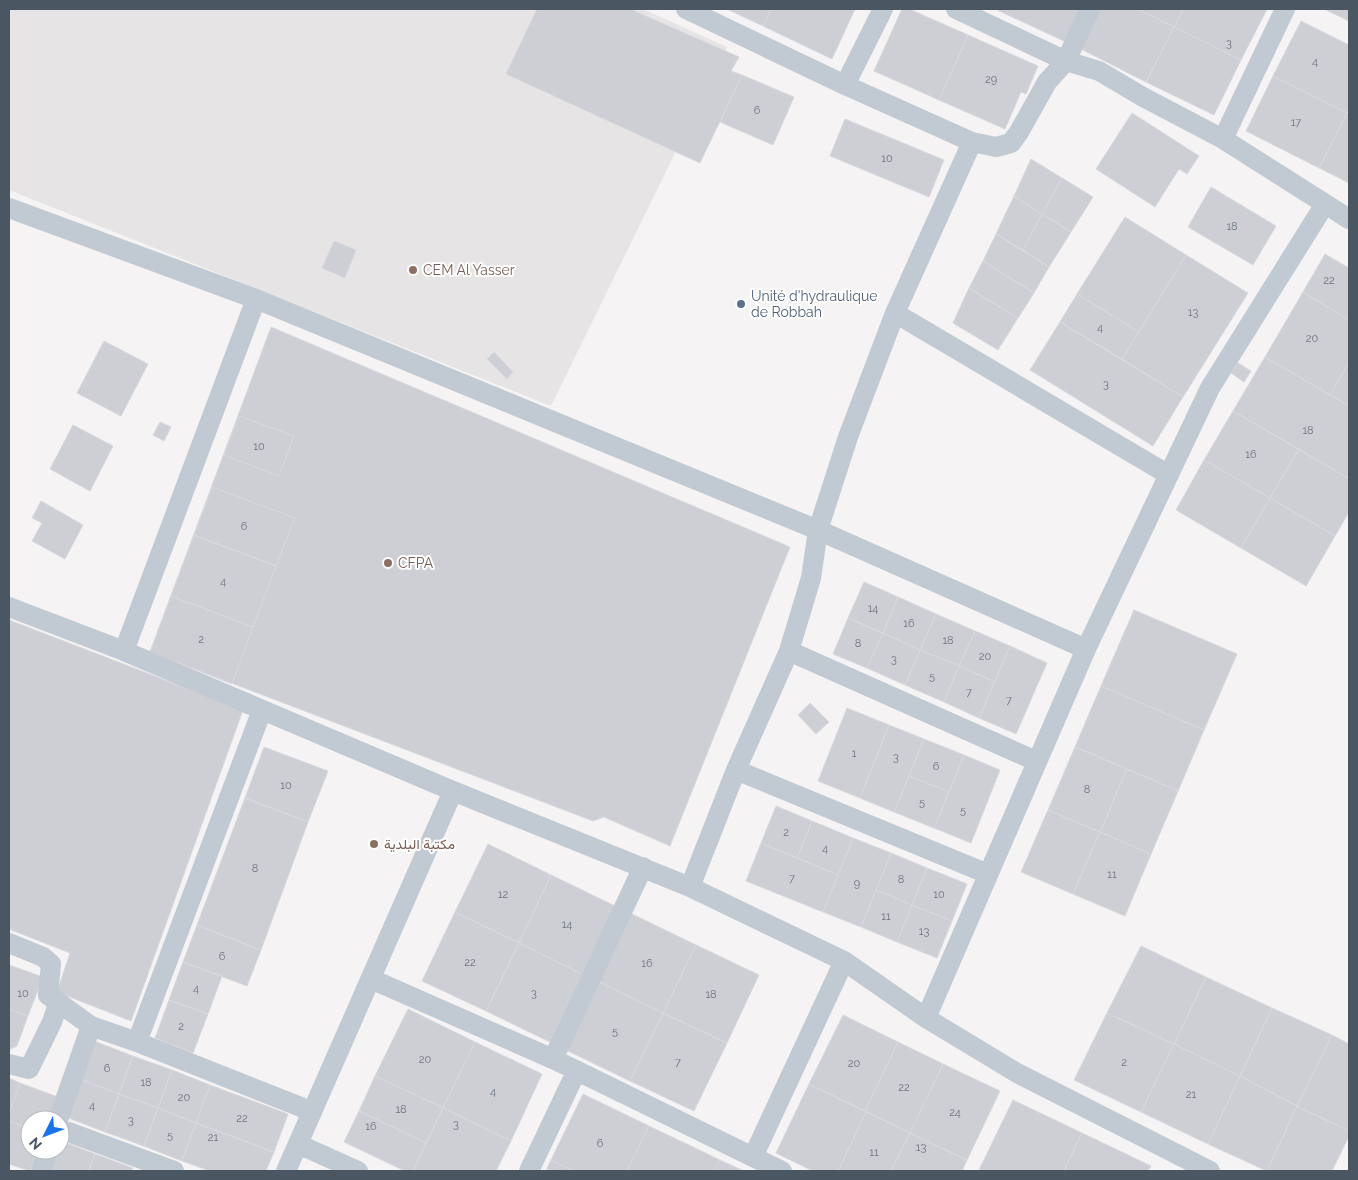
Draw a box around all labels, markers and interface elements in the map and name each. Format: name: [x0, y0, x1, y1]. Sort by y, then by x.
house number: 3: [1226, 37, 1232, 50]
house number: 4: [1312, 55, 1318, 68]
house number: 29: [985, 73, 997, 86]
house number: 6: [754, 104, 761, 117]
house number: 17: [1291, 116, 1301, 129]
house number: 10: [881, 152, 893, 165]
house number: 18: [1226, 220, 1238, 233]
place label: CEM Al Yasser: [423, 262, 515, 278]
marker: CEM Al Yasser: [407, 264, 419, 276]
house number: 22: [1323, 274, 1335, 287]
place label: Unité d'hydraulique de Robbah: [751, 288, 877, 320]
marker: Unité d'hydraulique de Robbah: [735, 298, 747, 310]
house number: 13: [1188, 306, 1198, 319]
house number: 4: [1097, 321, 1103, 334]
house number: 20: [1306, 332, 1318, 345]
house number: 3: [1103, 378, 1109, 391]
house number: 18: [1302, 424, 1314, 437]
house number: 10: [253, 440, 265, 453]
house number: 16: [1245, 448, 1257, 461]
house number: 6: [241, 520, 248, 533]
place label: CFPA: [398, 555, 434, 571]
marker: CFPA: [382, 557, 394, 569]
house number: 4: [220, 575, 226, 588]
house number: 14: [868, 602, 878, 615]
house number: 16: [903, 617, 915, 630]
house number: 2: [198, 633, 204, 646]
house number: 18: [942, 634, 954, 647]
house number: 8: [855, 637, 861, 650]
house number: 20: [979, 650, 991, 663]
house number: 3: [891, 653, 897, 666]
house number: 5: [929, 670, 935, 683]
house number: 7: [966, 686, 972, 699]
house number: 7: [1006, 694, 1012, 707]
house number: 1: [852, 747, 857, 760]
house number: 3: [893, 751, 899, 764]
house number: 6: [933, 760, 940, 773]
house number: 10: [280, 779, 292, 792]
house number: 8: [1084, 783, 1090, 796]
house number: 5: [919, 796, 925, 809]
house number: 5: [960, 804, 966, 817]
house number: 2: [783, 826, 789, 839]
place label: مكتبة البلدية: [384, 836, 455, 853]
marker: مكتبة البلدية: [368, 838, 380, 850]
house number: 4: [822, 842, 828, 855]
house number: 8: [252, 862, 258, 875]
house number: 11: [1107, 868, 1117, 881]
house number: 7: [789, 872, 795, 885]
house number: 8: [898, 873, 904, 886]
house number: 9: [854, 877, 860, 890]
house number: 12: [498, 888, 508, 901]
house number: 10: [933, 888, 945, 901]
house number: 11: [881, 910, 891, 923]
house number: 14: [562, 918, 572, 931]
house number: 13: [919, 925, 929, 938]
house number: 6: [219, 950, 226, 963]
house number: 22: [464, 956, 476, 969]
house number: 16: [641, 957, 653, 970]
house number: 4: [193, 982, 199, 995]
house number: 10: [17, 987, 29, 1000]
house number: 3: [531, 987, 537, 1000]
house number: 18: [705, 988, 717, 1001]
house number: 2: [178, 1020, 184, 1033]
house number: 5: [612, 1025, 618, 1038]
house number: 20: [419, 1053, 431, 1066]
house number: 7: [675, 1056, 681, 1069]
house number: 2: [1121, 1056, 1127, 1069]
house number: 20: [848, 1057, 860, 1070]
house number: 6: [104, 1062, 111, 1075]
house number: 18: [140, 1076, 152, 1089]
house number: 22: [898, 1081, 910, 1094]
house number: 4: [490, 1085, 496, 1098]
house number: 21: [1186, 1088, 1197, 1101]
house number: 20: [178, 1091, 190, 1104]
house number: 4: [89, 1099, 95, 1112]
house number: 18: [395, 1103, 407, 1116]
house number: 24: [949, 1106, 961, 1119]
north arrow: [20, 1110, 70, 1160]
house number: 22: [236, 1112, 248, 1125]
house number: 3: [128, 1114, 134, 1127]
house number: 3: [453, 1118, 459, 1131]
house number: 16: [365, 1120, 377, 1133]
house number: 5: [167, 1129, 173, 1142]
house number: 21: [208, 1131, 219, 1144]
text: N: [26, 1134, 45, 1153]
house number: 6: [597, 1137, 604, 1150]
house number: 13: [916, 1141, 926, 1154]
house number: 11: [869, 1146, 879, 1159]

